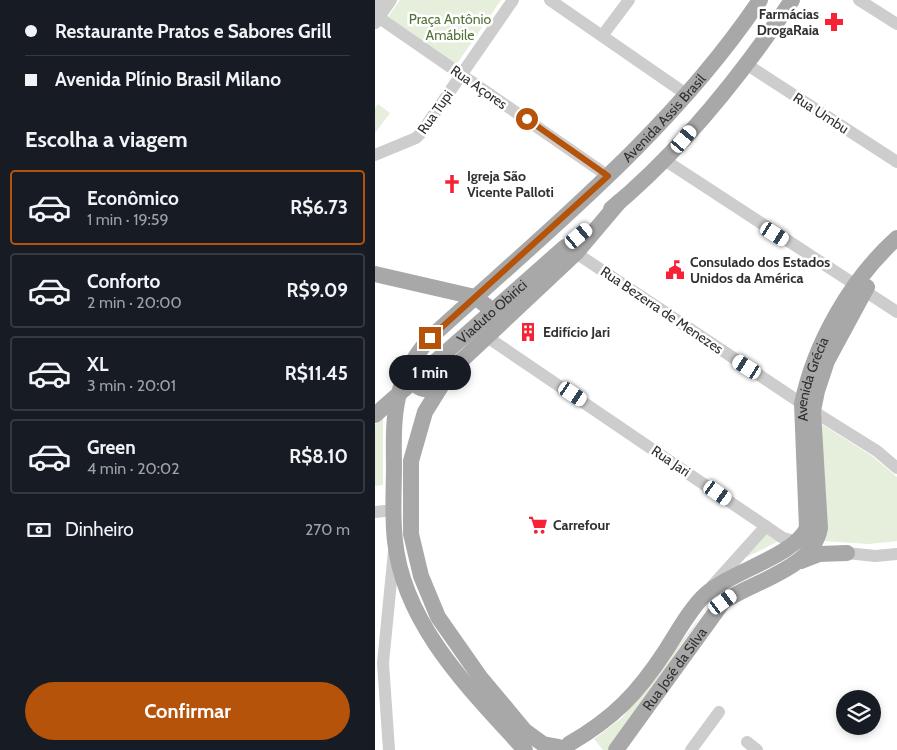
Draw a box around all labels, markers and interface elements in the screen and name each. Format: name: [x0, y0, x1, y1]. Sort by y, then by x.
place label: Farmácias DrogaRaia: [757, 5, 819, 39]
park label: Praça Antônio Amábile: [409, 10, 491, 44]
pharmacy icon: Farmácias DrogaRaia: [823, 11, 845, 33]
text: Restaurante Pratos e Sabores Grill: [55, 20, 331, 43]
street label: Rua Açores: [447, 61, 511, 113]
text: Avenida Plínio Brasil Milano: [55, 68, 281, 91]
street label: Avenida Assis Brasil: [618, 70, 710, 166]
street label: Rua Tupi: [413, 86, 457, 138]
street label: Rua Umbu: [790, 88, 852, 138]
route start: [516, 108, 538, 130]
car: [668, 123, 699, 155]
text: Escolha a viagem: [25, 126, 188, 153]
place label: Igreja São Vicente Palloti: [467, 167, 554, 201]
church icon: Igreja São Vicente Palloti: [441, 173, 463, 195]
icon: car: [27, 185, 72, 230]
text: Econômico: [87, 187, 179, 210]
text: R$6.73: [290, 196, 348, 219]
text: 1 min · 19:59: [87, 210, 169, 229]
car: [758, 220, 791, 248]
car: [562, 221, 595, 251]
place label: Consulado dos Estados Unidos da América: [690, 253, 830, 287]
public building icon: Consulado dos Estados Unidos da América: [664, 259, 686, 281]
street label: Rua Bezerra de Menezes: [597, 262, 727, 358]
icon: car: [27, 268, 72, 313]
text: Conforto: [87, 270, 160, 293]
street label: Viaduto Obirici: [453, 276, 531, 347]
text: R$9.09: [287, 279, 348, 302]
text: 2 min · 20:00: [87, 293, 182, 312]
building icon: Edifício Jari: [517, 321, 539, 343]
place label: Edifício Jari: [543, 323, 610, 341]
route end: [419, 327, 441, 349]
street label: Avenida Grécia: [793, 334, 833, 422]
icon: car: [27, 351, 72, 396]
text: XL: [87, 353, 108, 376]
car: [730, 353, 763, 381]
callout: 1 min: [389, 356, 471, 390]
text: R$11.45: [285, 362, 348, 385]
text: 1 min: [412, 363, 448, 382]
text: 3 min · 20:01: [87, 376, 176, 395]
car: [556, 379, 589, 409]
icon: car: [27, 434, 72, 479]
text: Green: [87, 436, 136, 459]
street label: Rua Jari: [648, 442, 694, 481]
text: R$8.10: [289, 445, 348, 468]
text: 4 min · 20:02: [87, 459, 180, 478]
car: [701, 478, 734, 508]
supermarket icon: Carrefour: [527, 514, 549, 536]
icon: cash: [25, 516, 53, 544]
place label: Carrefour: [553, 516, 610, 534]
text: Dinheiro: [65, 518, 134, 541]
text: 270 m: [305, 520, 350, 539]
car: [706, 587, 739, 617]
street label: Rua José da Silva: [639, 624, 711, 714]
button: Confirmar: [25, 682, 350, 740]
map controls: [836, 690, 881, 735]
button: layers: [836, 690, 881, 735]

